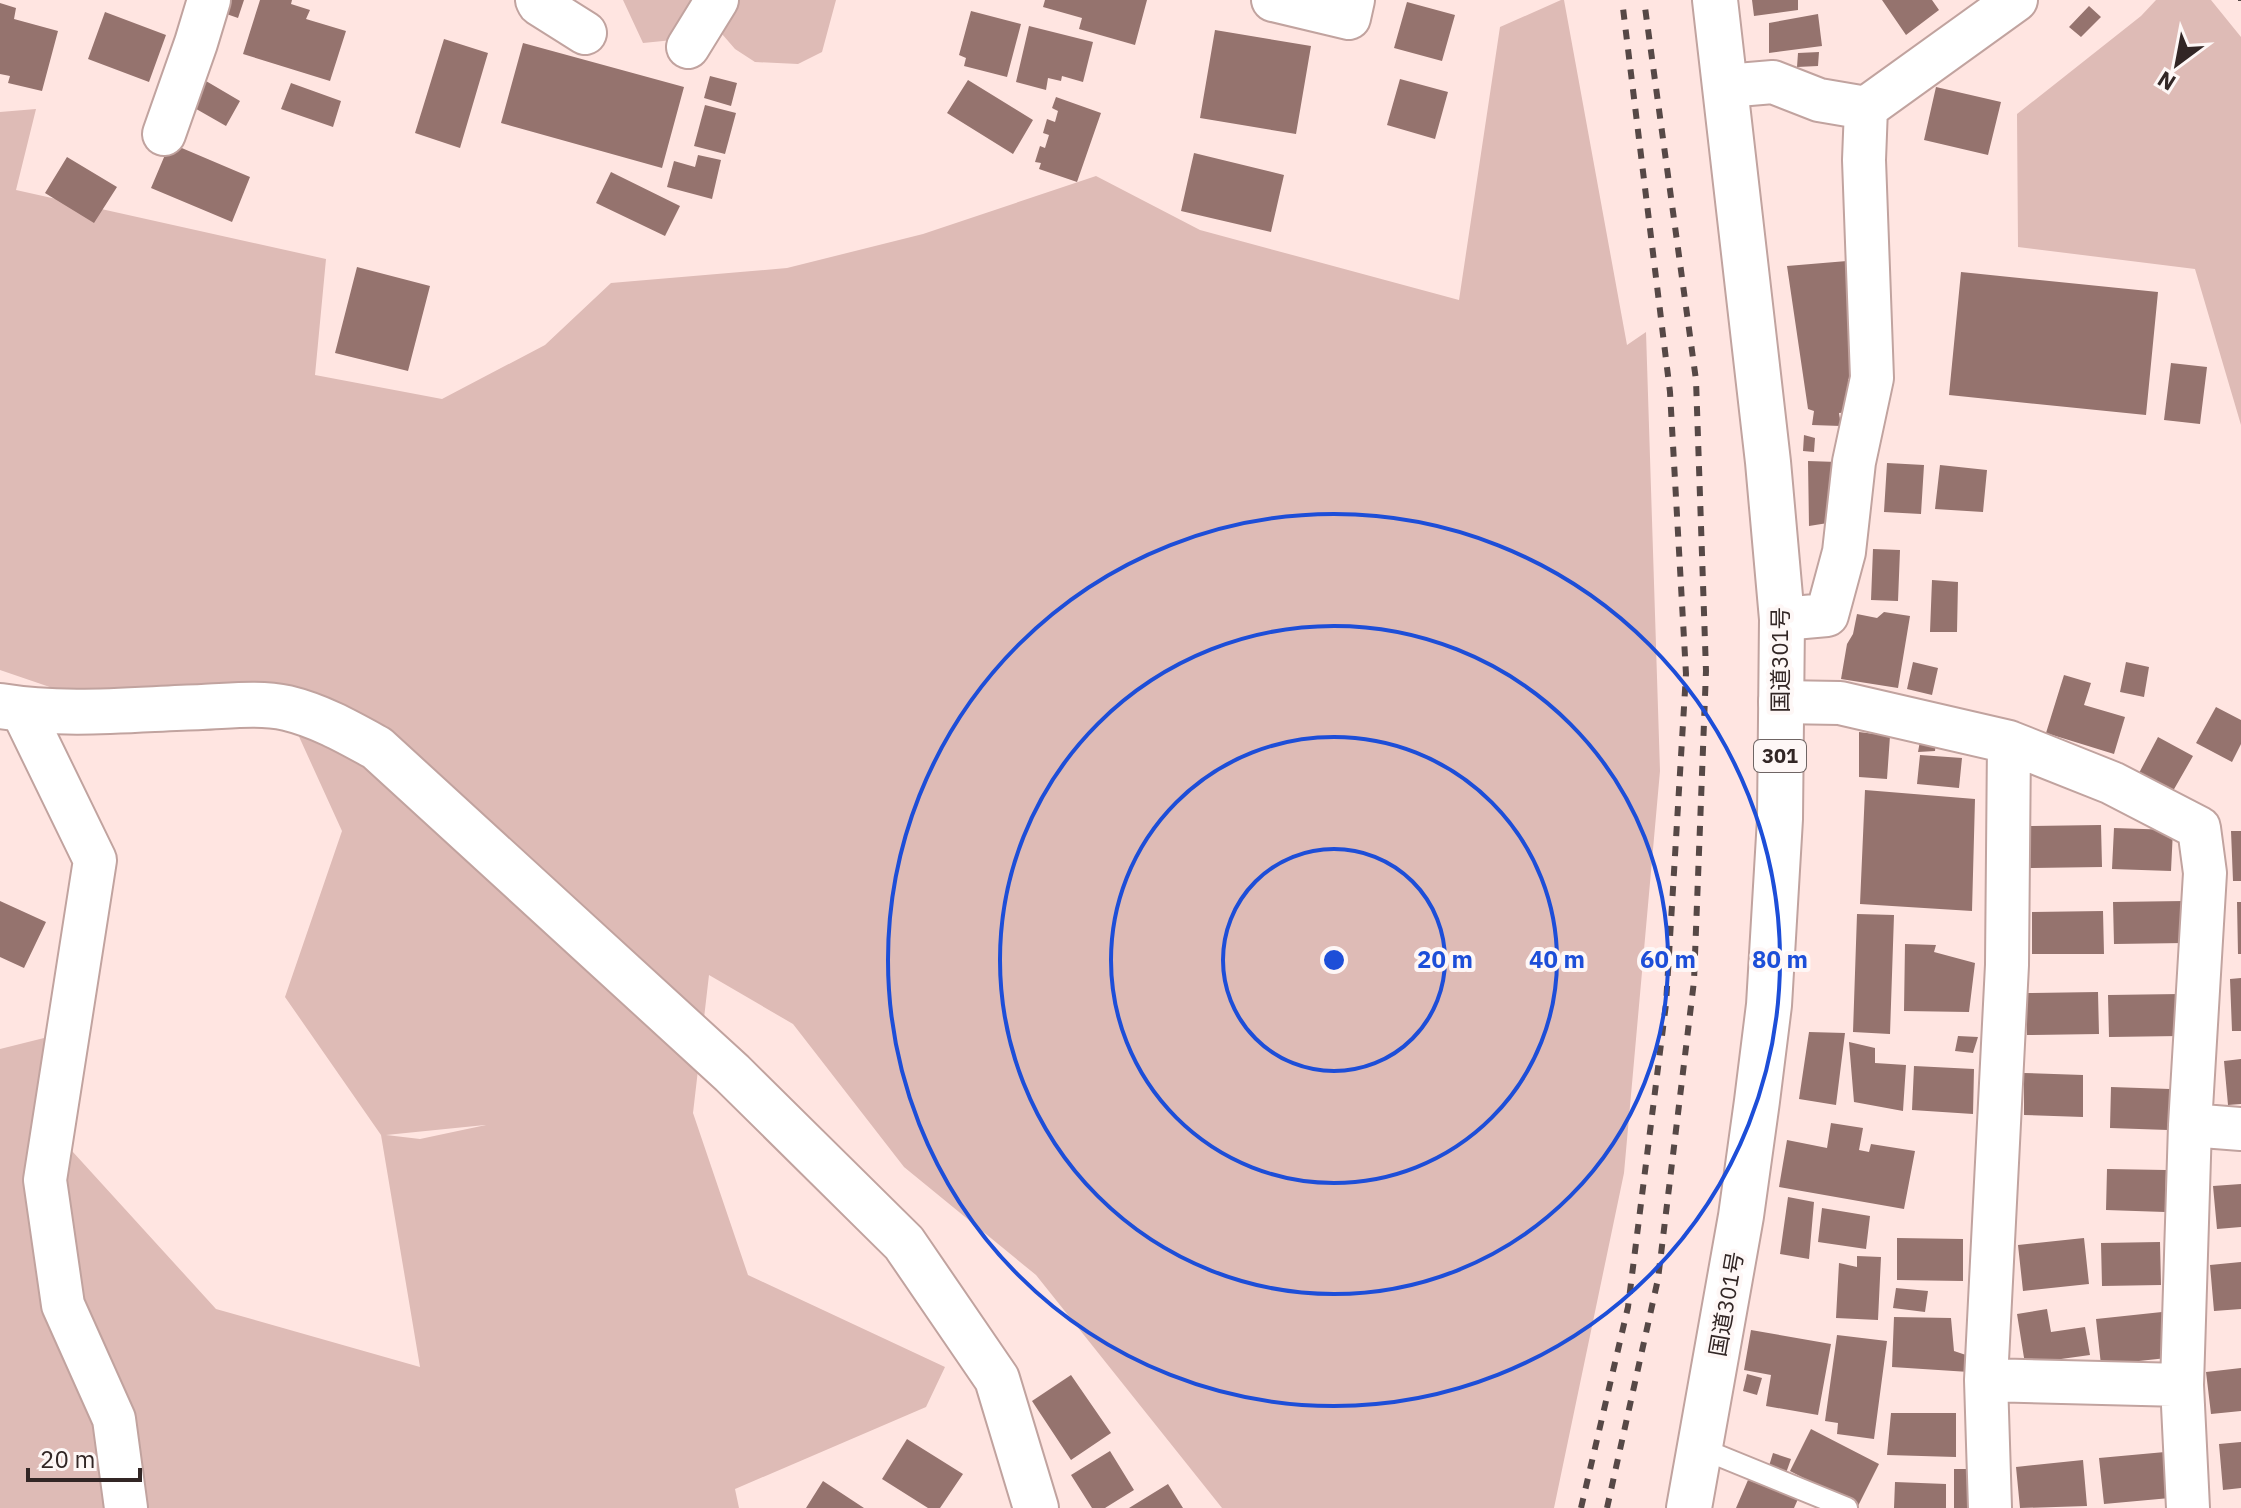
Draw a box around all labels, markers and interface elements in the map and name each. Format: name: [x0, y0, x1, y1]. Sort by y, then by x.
north arrow: [2137, 24, 2217, 104]
text: N: [2152, 65, 2181, 98]
street label: 国道301号: [1765, 607, 1794, 713]
road number: 301: [1754, 740, 1806, 772]
text: 20 m: [1417, 943, 1473, 975]
text: 40 m: [1529, 943, 1585, 975]
text: 60 m: [1640, 943, 1696, 975]
text: 80 m: [1752, 943, 1808, 975]
centre of rings: [1320, 946, 1348, 974]
street label: 国道301号: [1702, 1249, 1749, 1358]
scale bar: [28, 1432, 140, 1482]
text: 20 m: [40, 1443, 95, 1475]

